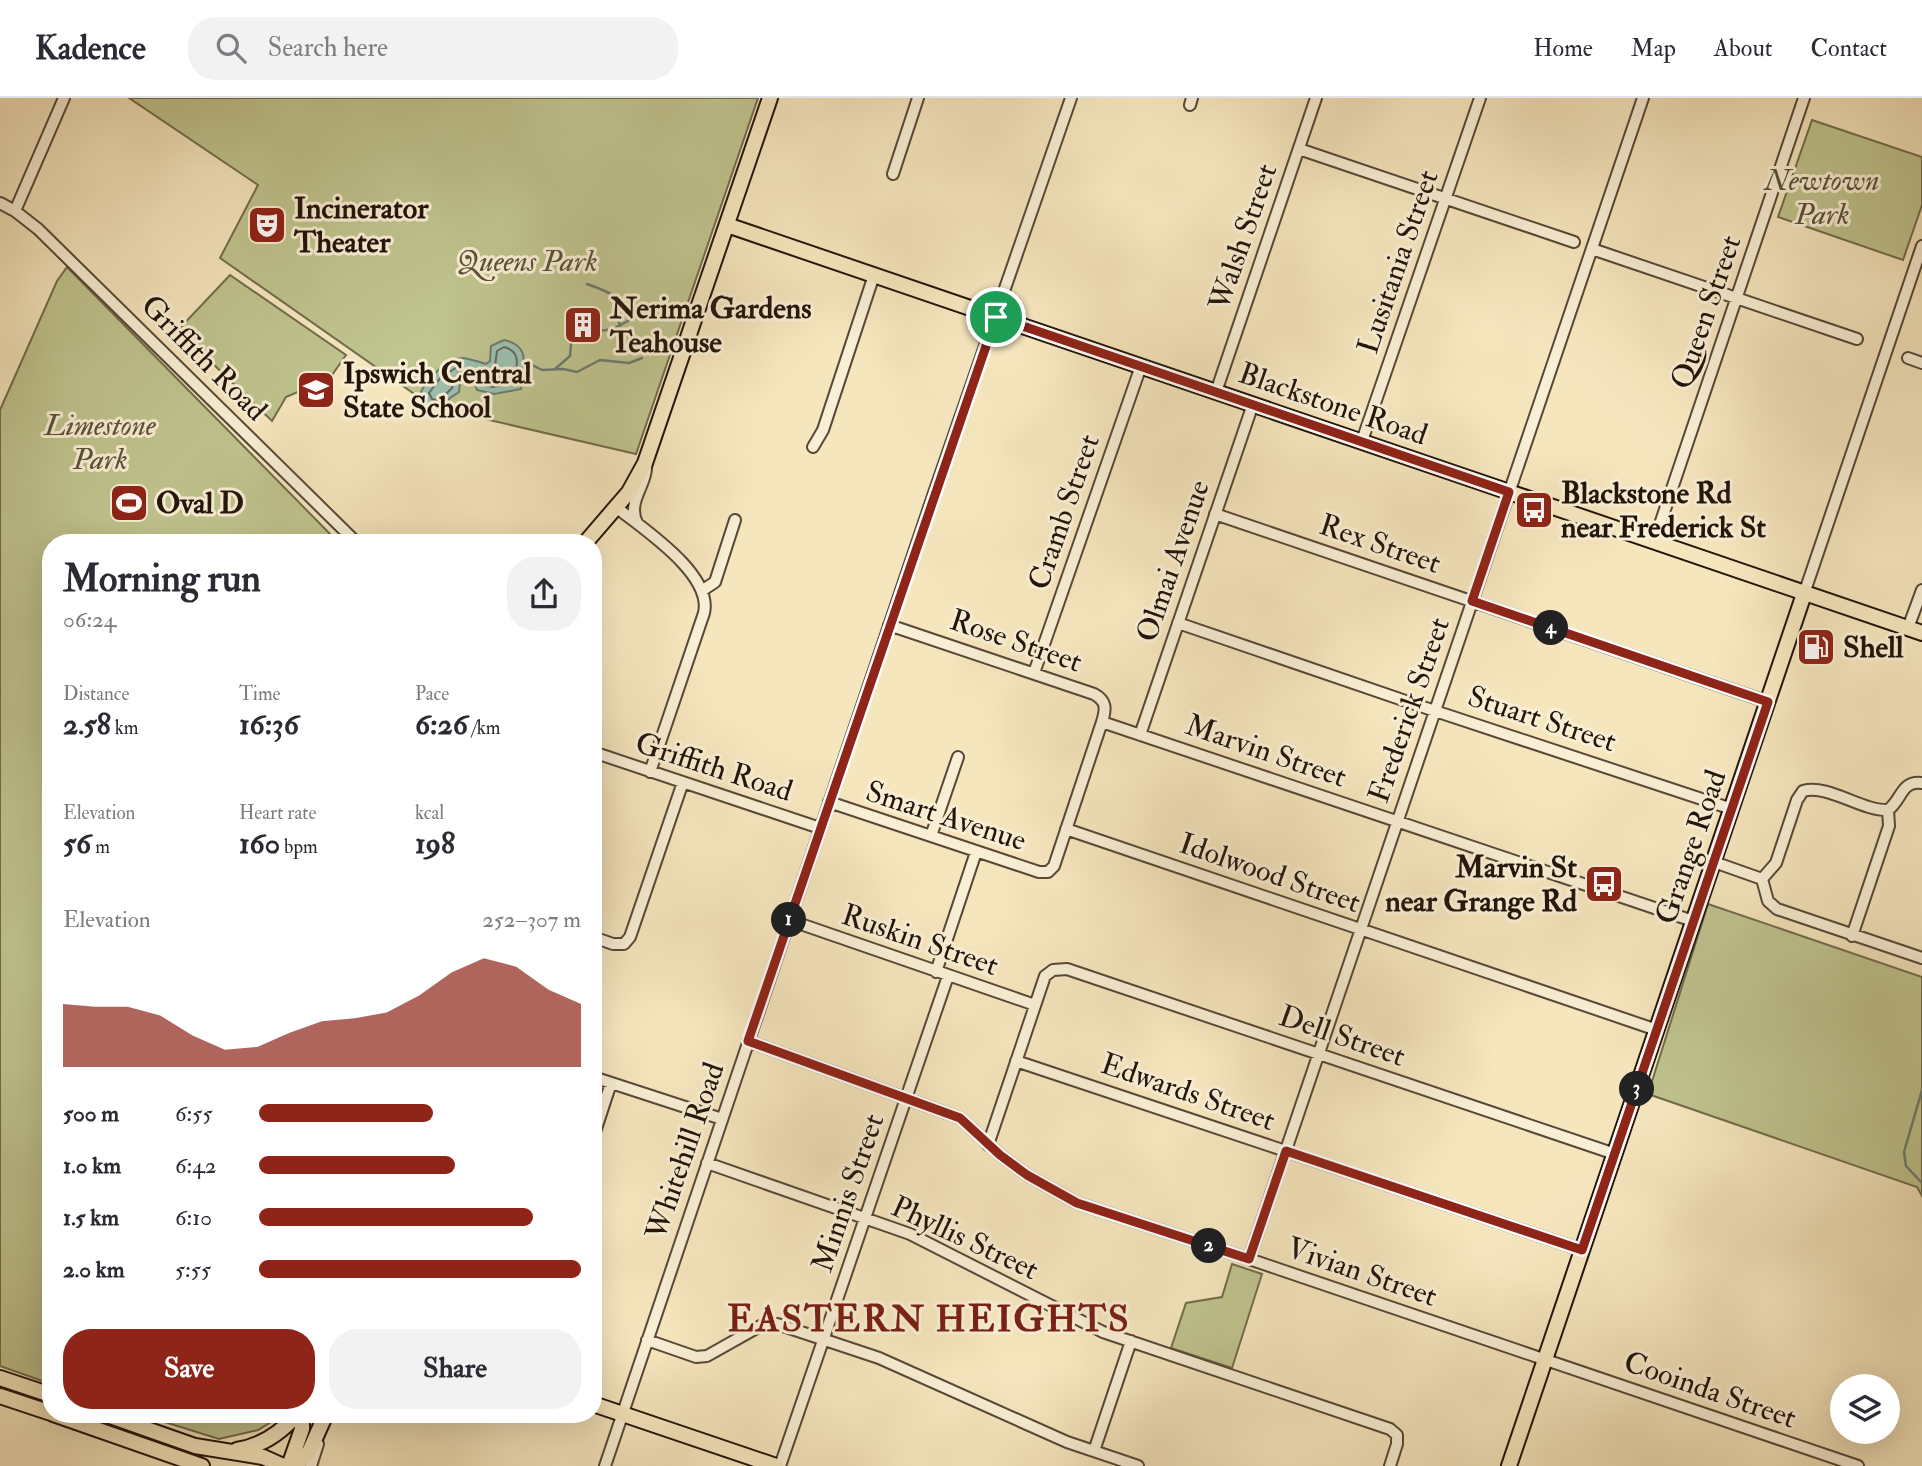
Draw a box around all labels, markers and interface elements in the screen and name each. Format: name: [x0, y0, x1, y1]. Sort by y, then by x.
search box: [188, 17, 678, 80]
text: Kadence: [35, 28, 146, 69]
icon: search: [212, 29, 250, 67]
text: Search here: [268, 32, 388, 64]
text: Home: [1533, 33, 1593, 64]
text: Map: [1631, 33, 1676, 64]
text: About: [1714, 33, 1773, 64]
text: Contact: [1811, 33, 1887, 64]
street label: Walsh Street: [1200, 159, 1285, 316]
park label: Newtown Park: [1762, 162, 1880, 233]
street label: Lusitania Street: [1349, 165, 1447, 359]
place label: Incinerator Theater: [293, 190, 429, 261]
theatre icon: Incinerator Theater: [246, 204, 288, 246]
street label: Queen Street: [1662, 230, 1750, 394]
park label: Queens Park: [456, 243, 598, 282]
street label: Griffith Road: [133, 287, 275, 429]
pin: [966, 287, 1026, 347]
place label: Nerima Gardens Teahouse: [609, 290, 811, 361]
icon: arrive: [977, 298, 1015, 336]
building icon: Nerima Gardens Teahouse: [562, 304, 604, 346]
street label: Blackstone Road: [1234, 354, 1432, 454]
place label: Ipswich Central State School: [343, 355, 532, 426]
school or university icon: Ipswich Central State School: [295, 369, 337, 411]
park label: Limestone Park: [43, 407, 157, 478]
street label: Cramb Street: [1020, 429, 1108, 594]
street label: Olmai Avenue: [1128, 475, 1218, 647]
place label: Blackstone Rd near Frederick St: [1561, 475, 1766, 546]
sports icon: Oval D: [108, 482, 150, 524]
place label: Oval D: [156, 485, 244, 522]
bus stop icon: Blackstone Rd near Frederick St: [1513, 489, 1555, 531]
street label: Rex Street: [1315, 506, 1446, 582]
text: Morning run: [63, 555, 261, 603]
button: share: [507, 557, 581, 631]
street label: Rose Street: [945, 601, 1087, 681]
text: 06:24: [63, 605, 116, 634]
pin: 4: [1534, 610, 1568, 646]
street label: Frederick Street: [1360, 612, 1458, 807]
text: 4: [1545, 615, 1556, 639]
fuel station icon: Shell: [1795, 626, 1837, 668]
place label: Shell: [1843, 629, 1904, 666]
street label: Stuart Street: [1463, 678, 1621, 760]
text: Distance: [63, 682, 129, 706]
text: Time: [239, 682, 281, 706]
text: Pace: [415, 682, 449, 706]
text: 2.58: [63, 706, 111, 743]
text: 16:36: [239, 706, 299, 743]
text: 6:26: [415, 706, 468, 743]
street label: Marvin Street: [1181, 706, 1352, 796]
text: km: [111, 716, 139, 740]
text: /km: [468, 716, 501, 740]
street label: Griffith Road: [631, 724, 797, 810]
street label: Grange Road: [1647, 765, 1735, 929]
street label: Smart Avenue: [861, 773, 1031, 859]
text: Elevation: [63, 801, 135, 825]
text: Heart rate: [239, 801, 316, 825]
text: kcal: [415, 801, 444, 825]
text: 56: [63, 825, 91, 862]
text: 160: [239, 825, 280, 862]
text: 198: [415, 825, 455, 862]
street label: Idolwood Street: [1175, 825, 1366, 921]
text: m: [91, 835, 110, 859]
text: bpm: [280, 835, 318, 859]
place label: Marvin St near Grange Rd: [1385, 849, 1577, 920]
bus stop icon: Marvin St near Grange Rd: [1583, 863, 1625, 905]
street label: Ruskin Street: [837, 896, 1004, 984]
pin: 1: [772, 902, 806, 938]
text: Elevation: [63, 905, 151, 934]
text: 252–307 m: [482, 905, 581, 934]
text: 1: [785, 907, 792, 931]
street label: Dell Street: [1274, 997, 1410, 1075]
street label: Edwards Street: [1096, 1045, 1280, 1139]
street label: Whitehill Road: [637, 1057, 733, 1245]
pin: 3: [1620, 1072, 1654, 1107]
text: 3: [1633, 1076, 1640, 1100]
text: 500 m: [63, 1099, 119, 1128]
text: 6:55: [175, 1099, 213, 1128]
street label: Minnis Street: [804, 1109, 892, 1277]
text: 1.0 km: [63, 1151, 121, 1180]
text: 6:42: [175, 1151, 216, 1180]
street label: Phyllis Street: [885, 1188, 1045, 1288]
text: 1.5 km: [63, 1203, 119, 1232]
text: 6:10: [175, 1203, 212, 1232]
pin: 2: [1192, 1228, 1226, 1264]
street label: Vivian Street: [1282, 1229, 1442, 1315]
text: 2: [1204, 1233, 1213, 1257]
text: 2.0 km: [63, 1255, 125, 1284]
text: 5:55: [175, 1255, 211, 1284]
district label: EASTERN HEIGHTS: [727, 1296, 1131, 1343]
button: Save: [63, 1329, 315, 1409]
button: Share: [329, 1329, 581, 1409]
street label: Cooinda Street: [1619, 1343, 1801, 1437]
map controls: [1830, 1374, 1900, 1444]
button: layers: [1830, 1374, 1900, 1444]

